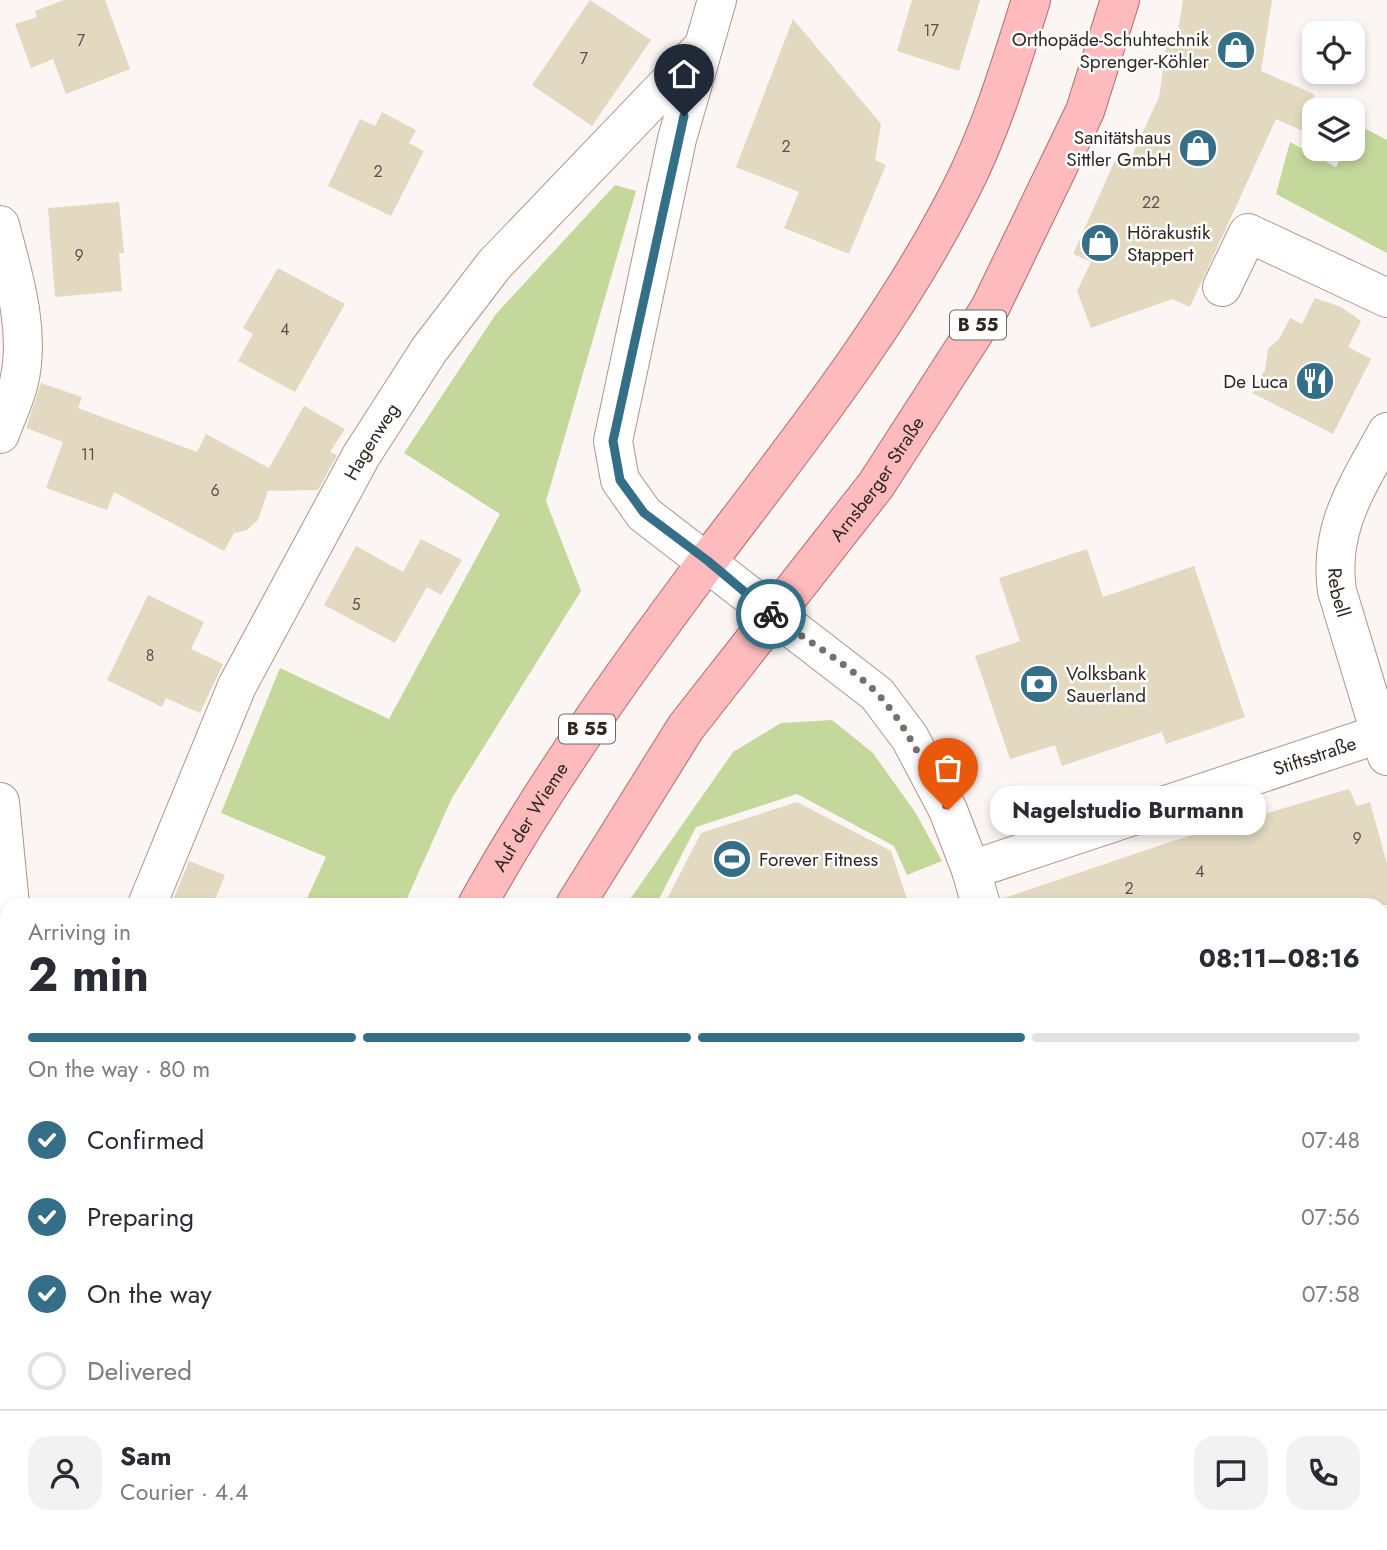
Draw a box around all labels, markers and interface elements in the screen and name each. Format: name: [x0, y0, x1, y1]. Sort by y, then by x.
house number: 17: [923, 19, 939, 42]
map controls: [1302, 21, 1365, 161]
button: locate: [1302, 21, 1365, 84]
place label: Orthopäde-Schuhtechnik Sprenger-Köhler: [1012, 26, 1210, 75]
house number: 7: [77, 29, 86, 52]
shop icon: Orthopäde-Schuhtechnik Sprenger-Köhler: [1215, 29, 1257, 71]
pin: [654, 44, 714, 116]
house number: 7: [580, 47, 589, 70]
icon: home: [665, 55, 703, 93]
button: layers: [1302, 98, 1365, 161]
place label: Sanitätshaus Sittler GmbH: [1066, 124, 1171, 173]
shop icon: Sanitätshaus Sittler GmbH: [1177, 127, 1219, 169]
house number: 2: [781, 135, 791, 158]
house number: 2: [373, 160, 383, 183]
house number: 22: [1142, 191, 1160, 214]
place label: Hörakustik Stappert: [1127, 219, 1211, 268]
shop icon: Hörakustik Stappert: [1079, 222, 1121, 264]
house number: 9: [74, 244, 84, 267]
road number: B 55: [950, 310, 1006, 340]
house number: 4: [280, 318, 290, 341]
restaurant icon: De Luca: [1294, 360, 1336, 402]
place label: De Luca: [1223, 368, 1288, 395]
street label: Hagenweg: [337, 397, 405, 485]
street label: Arnsberger Straße: [823, 411, 930, 547]
house number: 11: [81, 443, 95, 466]
house number: 6: [210, 479, 220, 502]
street label: Rebell: [1322, 567, 1358, 620]
courier: [736, 579, 806, 649]
house number: 5: [351, 593, 361, 616]
icon: bike: [752, 595, 790, 633]
house number: 8: [146, 644, 154, 667]
place label: Volksbank Sauerland: [1066, 660, 1147, 709]
bank icon: Volksbank Sauerland: [1018, 663, 1060, 705]
road number: B 55: [559, 714, 615, 744]
street label: Stiftsstraße: [1269, 729, 1360, 782]
pin: [918, 738, 978, 810]
icon: bag: [929, 749, 967, 787]
street label: Auf der Wieme: [486, 756, 574, 876]
callout: Nagelstudio Burmann: [990, 786, 1266, 834]
text: Nagelstudio Burmann: [1012, 793, 1244, 827]
house number: 9: [1352, 827, 1362, 850]
sports icon: Forever Fitness: [711, 838, 753, 880]
place label: Forever Fitness: [759, 846, 879, 873]
house number: 4: [1195, 860, 1205, 883]
house number: 2: [1124, 877, 1134, 900]
text: Arriving in: [28, 915, 131, 949]
text: 08:11–08:16: [1199, 939, 1360, 977]
text: 2 min: [28, 942, 149, 1008]
text: On the way · 80 m: [28, 1052, 210, 1086]
icon: check: [28, 1121, 66, 1159]
text: Confirmed: [87, 1121, 204, 1159]
text: 07:48: [1301, 1123, 1360, 1157]
icon: check: [28, 1198, 66, 1236]
text: Preparing: [87, 1198, 194, 1236]
text: 07:56: [1301, 1200, 1360, 1234]
icon: check: [28, 1275, 66, 1313]
text: On the way: [87, 1275, 212, 1313]
text: 07:58: [1302, 1277, 1360, 1311]
text: Delivered: [87, 1352, 192, 1390]
button: person: [28, 1436, 102, 1510]
button: chat: [1194, 1436, 1268, 1510]
button: phone: [1286, 1436, 1360, 1510]
text: Sam: [120, 1437, 172, 1475]
text: Courier · 4.4: [120, 1475, 248, 1509]

